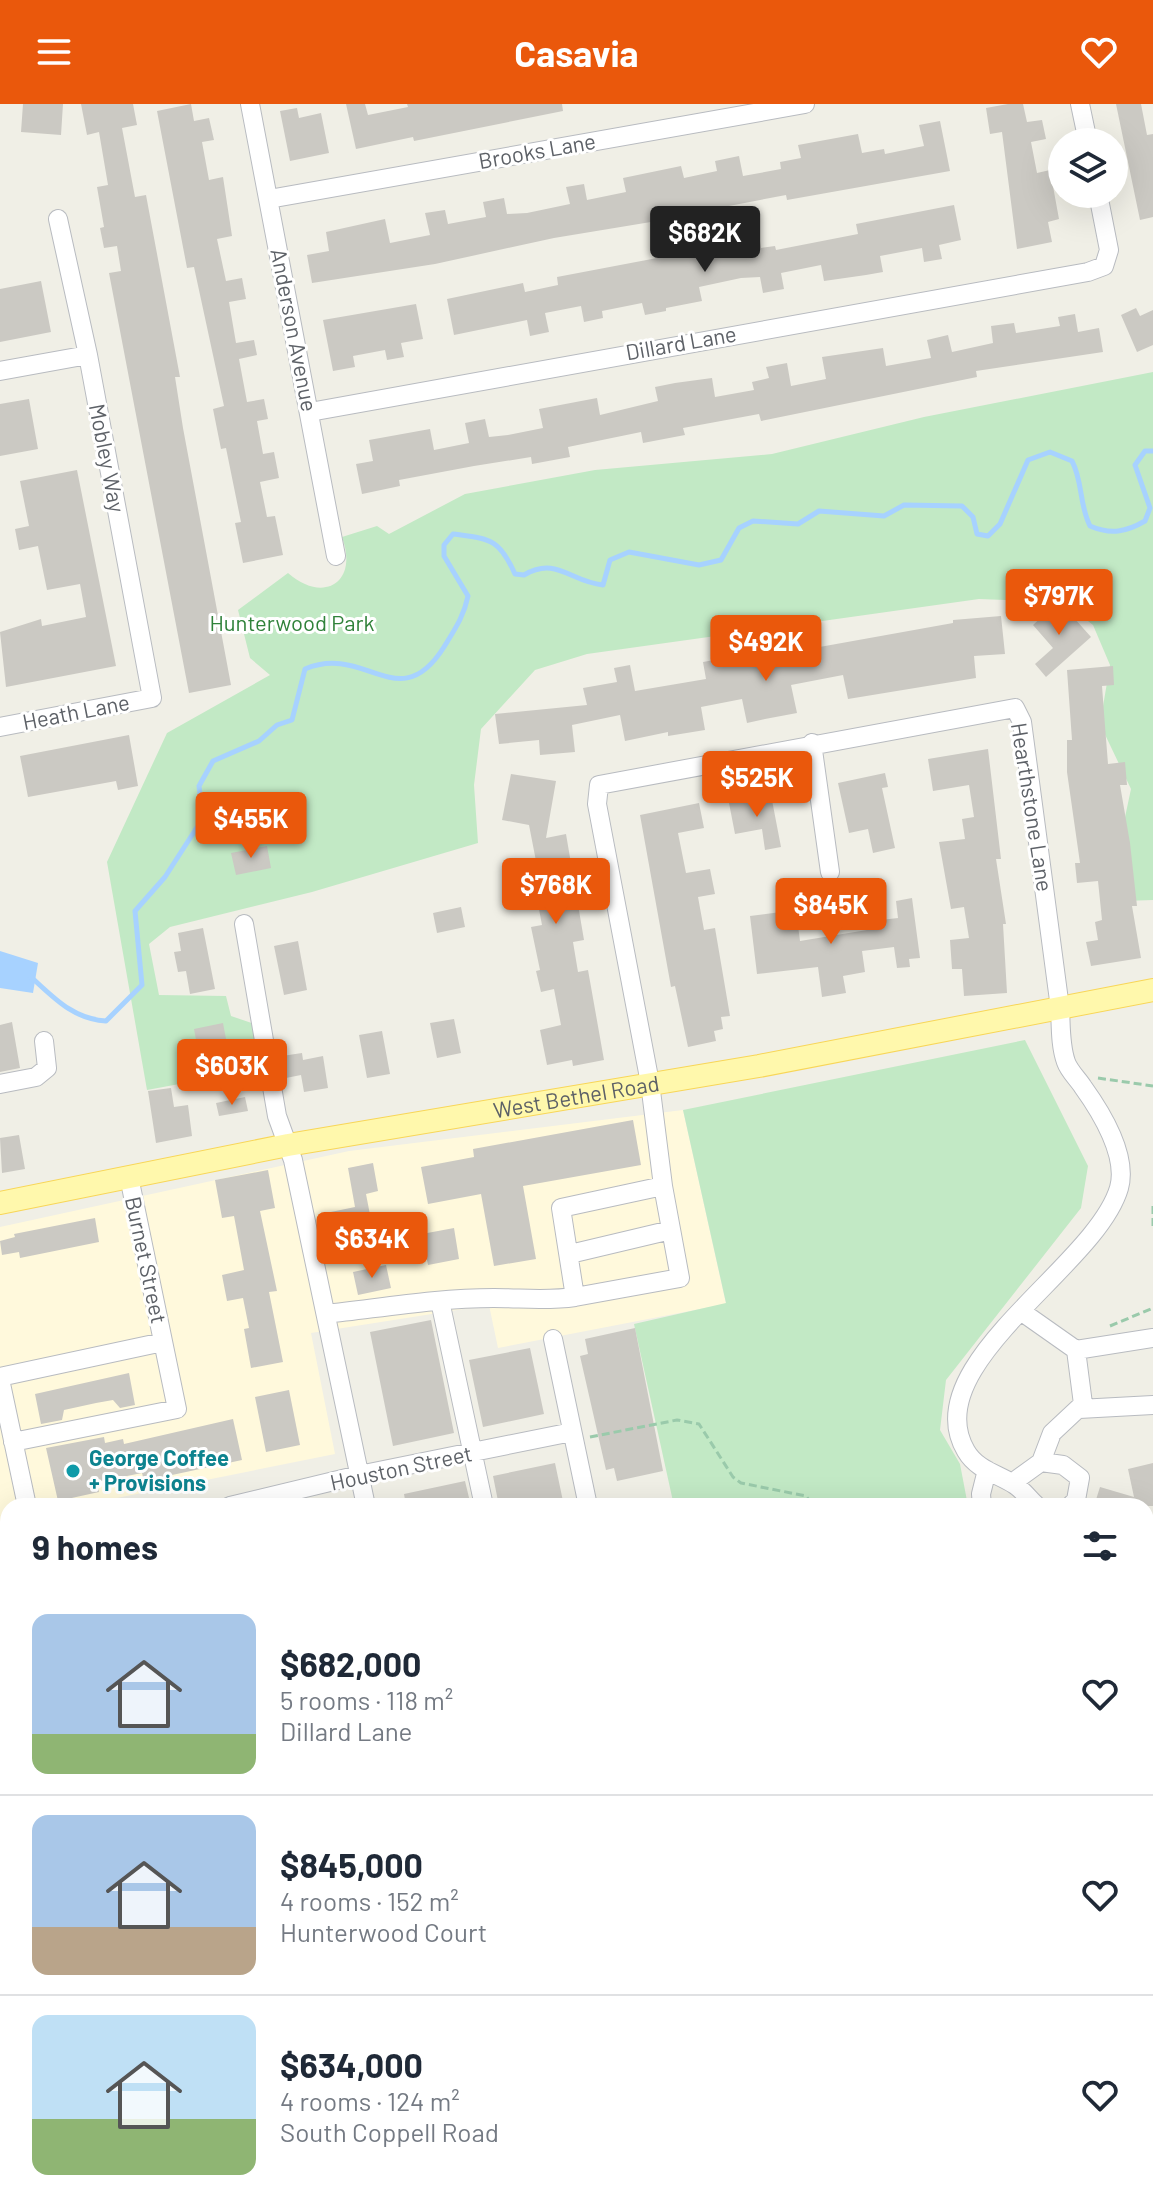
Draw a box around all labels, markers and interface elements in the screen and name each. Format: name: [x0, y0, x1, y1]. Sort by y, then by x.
icon: menu: [32, 30, 76, 74]
icon: heart: [1077, 30, 1121, 74]
text: Casavia: [514, 31, 639, 74]
street label: Brooks Lane: [476, 127, 598, 173]
map controls: [1048, 128, 1128, 208]
button: layers: [1048, 128, 1128, 208]
pin: $682K: [649, 206, 761, 274]
text: $682K: [668, 216, 742, 247]
street label: Anderson Avenue: [266, 246, 324, 414]
street label: Dillard Lane: [623, 319, 738, 365]
street label: Mobley Way: [85, 401, 131, 514]
pin: $797K: [1003, 569, 1115, 637]
text: $797K: [1024, 579, 1094, 610]
park label: Hunterwood Park: [209, 609, 375, 635]
pin: $492K: [710, 615, 822, 683]
text: $492K: [728, 625, 804, 656]
street label: Heath Lane: [20, 688, 132, 734]
street label: Hearthstone Lane: [1007, 721, 1059, 893]
pin: $525K: [701, 751, 813, 819]
text: $525K: [720, 761, 794, 792]
pin: $455K: [195, 792, 307, 860]
text: $455K: [214, 802, 288, 833]
pin: $768K: [500, 858, 612, 926]
text: $768K: [520, 868, 592, 899]
pin: $845K: [775, 878, 887, 946]
text: $845K: [794, 888, 868, 919]
pin: $603K: [176, 1039, 288, 1107]
text: $603K: [195, 1049, 269, 1080]
street label: West Bethel Road: [491, 1069, 661, 1122]
street label: Burnet Street: [121, 1194, 173, 1326]
pin: $634K: [316, 1212, 428, 1280]
text: $634K: [335, 1222, 409, 1253]
street label: Houston Street: [327, 1439, 474, 1495]
place label: George Coffee + Provisions: [89, 1444, 229, 1495]
marker: George Coffee + Provisions: [64, 1462, 82, 1480]
icon: filters: [1078, 1524, 1122, 1568]
text: 9 homes: [32, 1526, 158, 1567]
text: $682,000: [280, 1643, 421, 1684]
icon: home: [96, 1646, 192, 1742]
icon: heart: [1078, 1672, 1122, 1716]
text: 5 rooms · 118 m²: [280, 1684, 453, 1715]
text: Dillard Lane: [280, 1715, 412, 1746]
text: $845,000: [280, 1844, 423, 1885]
icon: home: [96, 1847, 192, 1943]
icon: heart: [1078, 1873, 1122, 1917]
text: 4 rooms · 152 m²: [280, 1885, 459, 1916]
text: Hunterwood Court: [280, 1916, 487, 1947]
text: $634,000: [280, 2044, 423, 2085]
icon: home: [96, 2047, 192, 2143]
icon: heart: [1078, 2073, 1122, 2117]
text: 4 rooms · 124 m²: [280, 2085, 460, 2116]
text: South Coppell Road: [280, 2116, 499, 2147]

